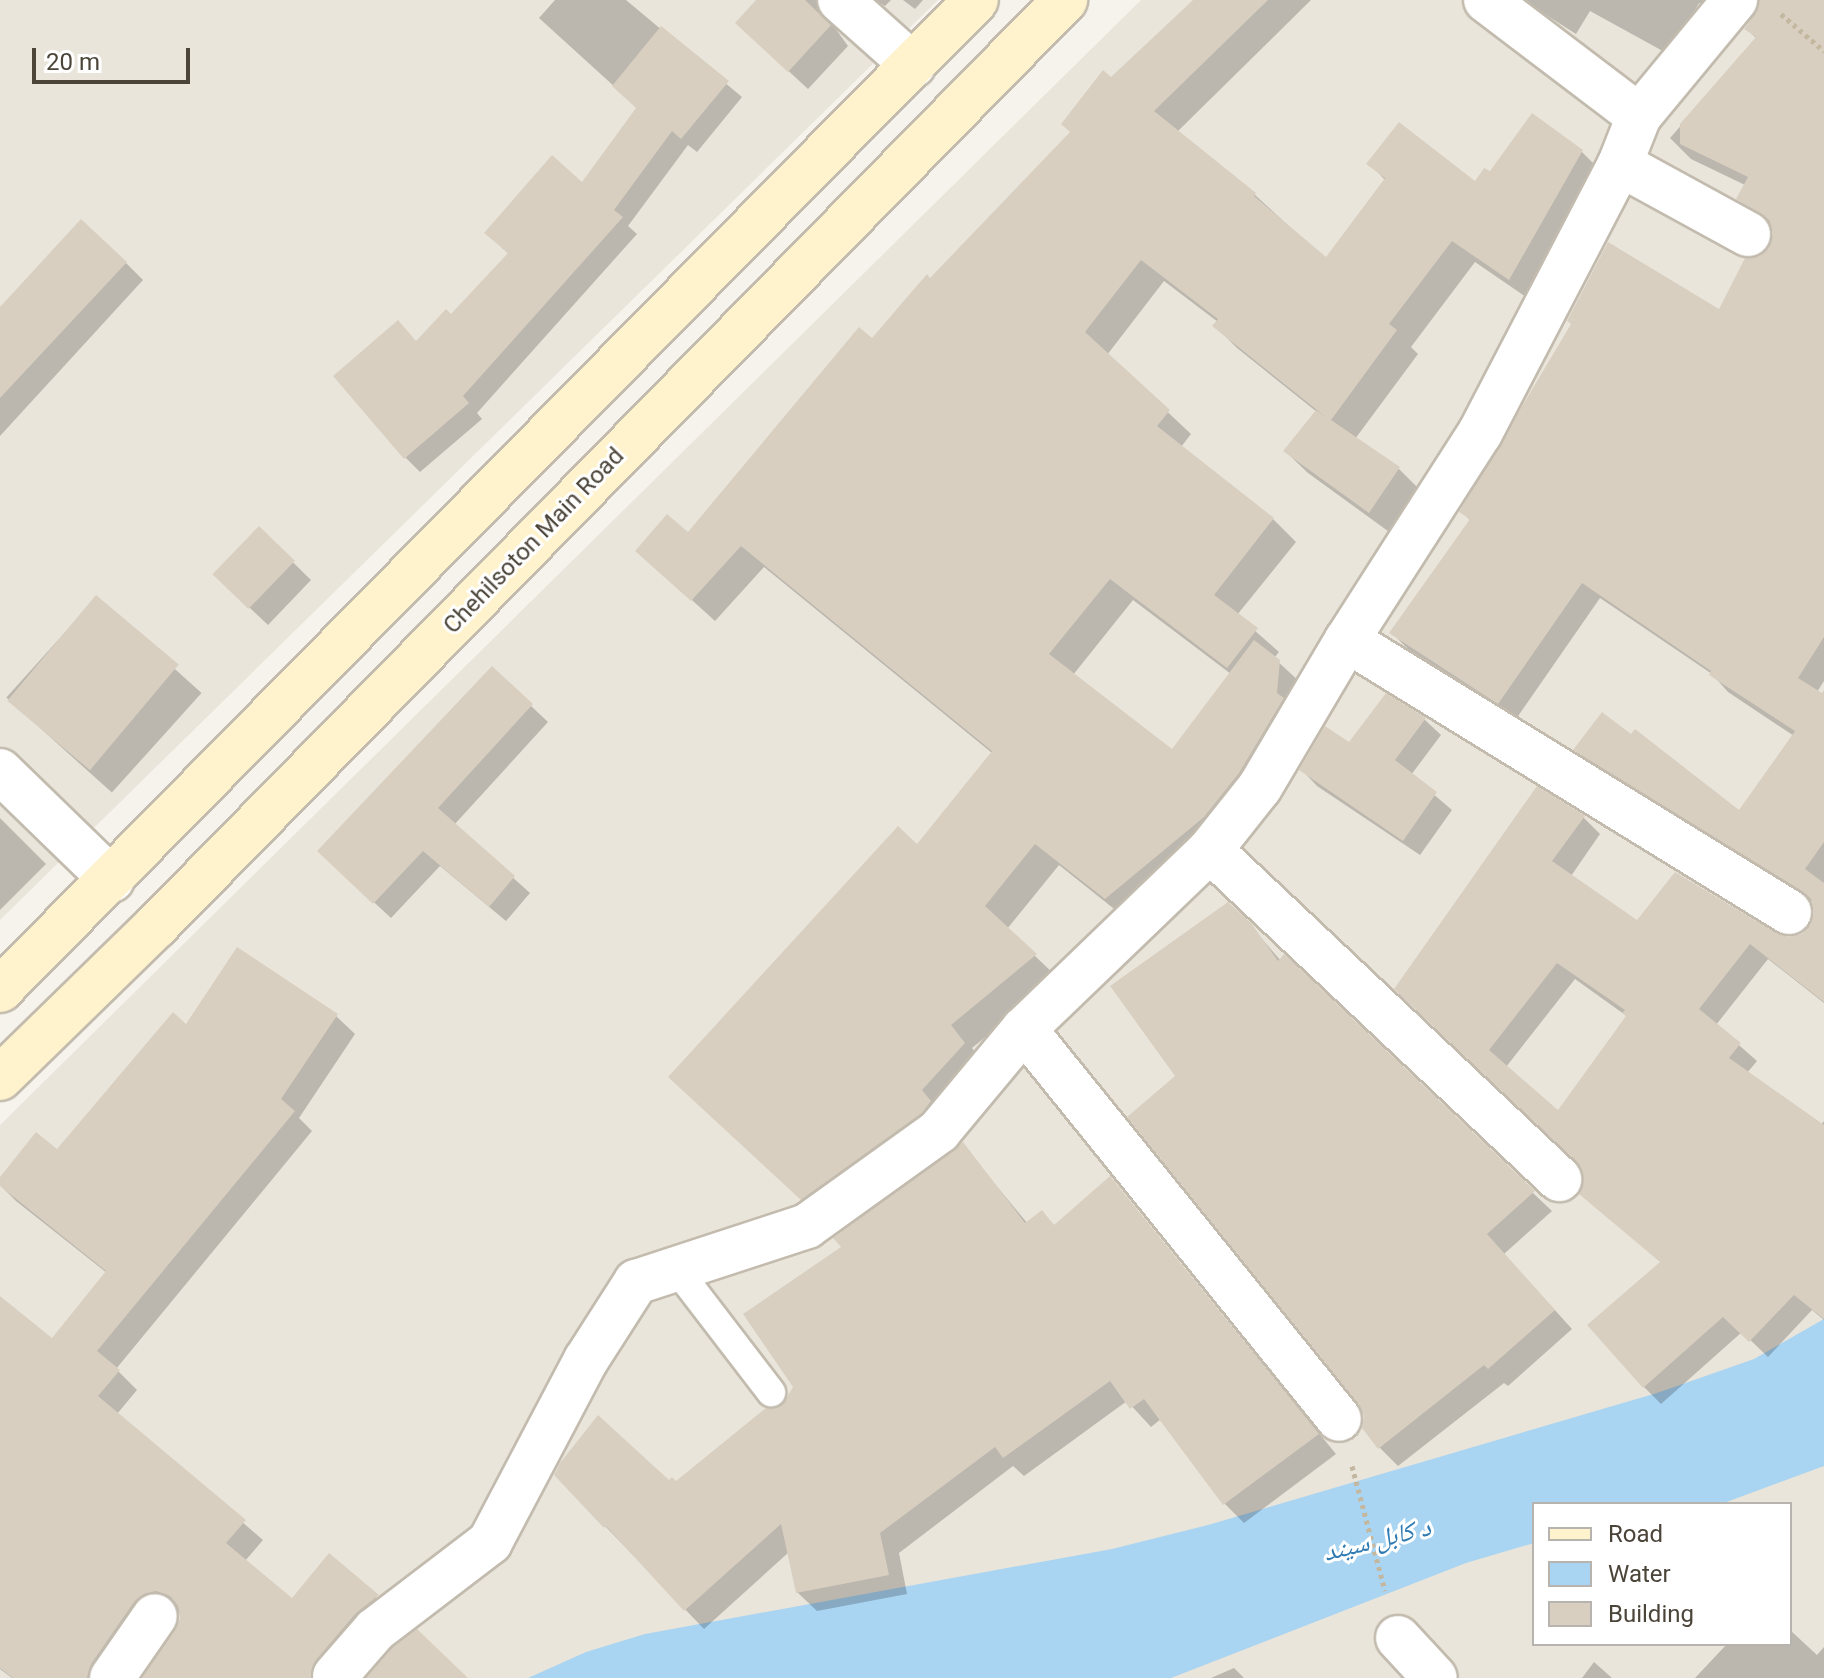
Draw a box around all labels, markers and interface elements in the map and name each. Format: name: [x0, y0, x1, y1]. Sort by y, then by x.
scale bar: [36, 32, 194, 82]
text: 20 m: [46, 48, 100, 76]
street label: Chehilsoton Main Road: [438, 442, 630, 640]
legend: [1532, 1502, 1792, 1646]
water label: د کابل سيند: [1320, 1512, 1434, 1568]
text: Road: [1608, 1520, 1663, 1548]
text: Water: [1608, 1560, 1671, 1588]
text: Building: [1608, 1600, 1694, 1628]

